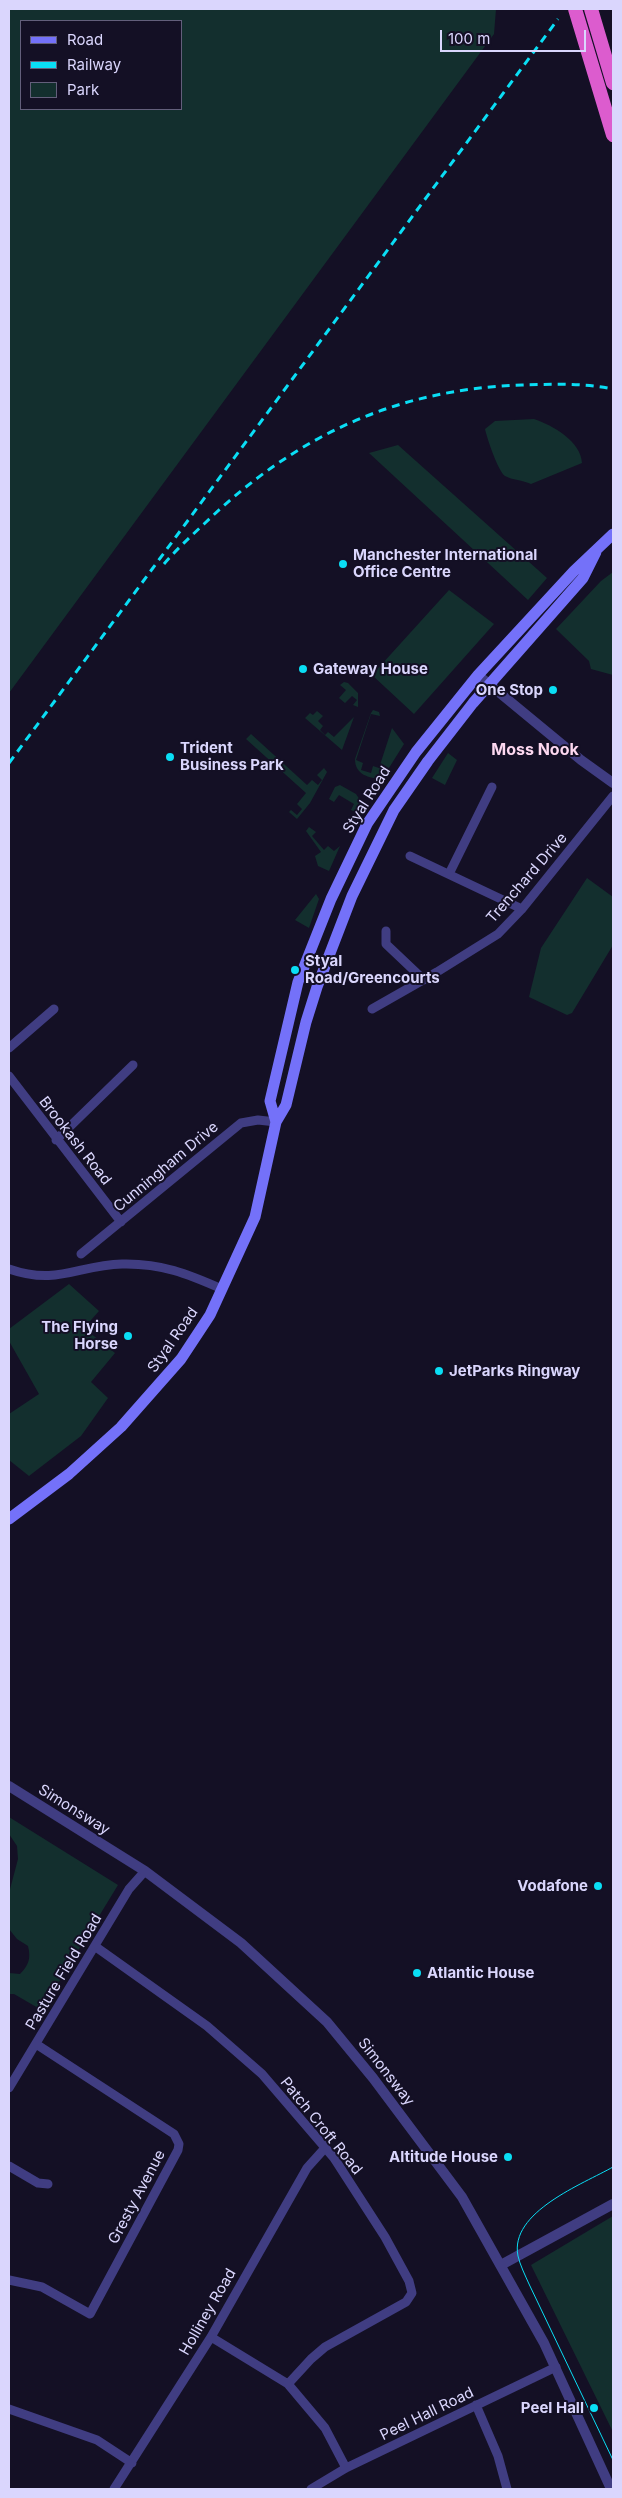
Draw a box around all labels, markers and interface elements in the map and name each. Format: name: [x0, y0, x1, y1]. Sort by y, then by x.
legend: [20, 20, 182, 110]
scale bar: [442, 20, 588, 52]
text: 100 m: [448, 29, 490, 48]
text: Road: [67, 30, 103, 49]
text: Railway: [67, 55, 121, 74]
text: Park: [67, 80, 99, 99]
place label: Manchester International Office Centre: [353, 546, 537, 581]
marker: Manchester International Office Centre: [337, 558, 349, 570]
place label: Gateway House: [313, 660, 428, 678]
marker: Gateway House: [297, 663, 309, 675]
place label: One Stop: [476, 681, 543, 699]
marker: One Stop: [547, 684, 559, 696]
place label: Trident Business Park: [180, 739, 284, 774]
district label: Moss Nook: [491, 740, 579, 760]
marker: Trident Business Park: [164, 751, 176, 763]
street label: Styal Road: [339, 763, 395, 837]
street label: Trenchard Drive: [483, 829, 571, 927]
place label: Styal Road/Greencourts: [305, 952, 440, 987]
marker: Styal Road/Greencourts: [289, 964, 301, 976]
street label: Brookash Road: [35, 1093, 115, 1189]
street label: Cunningham Drive: [110, 1118, 222, 1216]
street label: Styal Road: [144, 1304, 202, 1376]
place label: The Flying Horse: [41, 1318, 118, 1353]
marker: The Flying Horse: [122, 1330, 134, 1342]
place label: JetParks Ringway: [449, 1362, 580, 1380]
marker: JetParks Ringway: [433, 1365, 445, 1377]
street label: Simonsway: [35, 1781, 113, 1839]
place label: Vodafone: [517, 1877, 588, 1895]
marker: Vodafone: [592, 1880, 604, 1892]
street label: Pasture Field Road: [22, 1911, 106, 2033]
place label: Atlantic House: [427, 1964, 534, 1982]
marker: Atlantic House: [411, 1967, 423, 1979]
street label: Simonsway: [354, 2035, 418, 2109]
street label: Patch Croft Road: [276, 2074, 366, 2178]
street label: Gresty Avenue: [105, 2147, 169, 2247]
place label: Altitude House: [389, 2148, 498, 2166]
marker: Altitude House: [502, 2151, 514, 2163]
street label: Holliney Road: [176, 2265, 240, 2359]
street label: Peel Hall Road: [377, 2384, 477, 2444]
place label: Peel Hall: [521, 2399, 584, 2417]
marker: Peel Hall: [588, 2402, 600, 2414]

